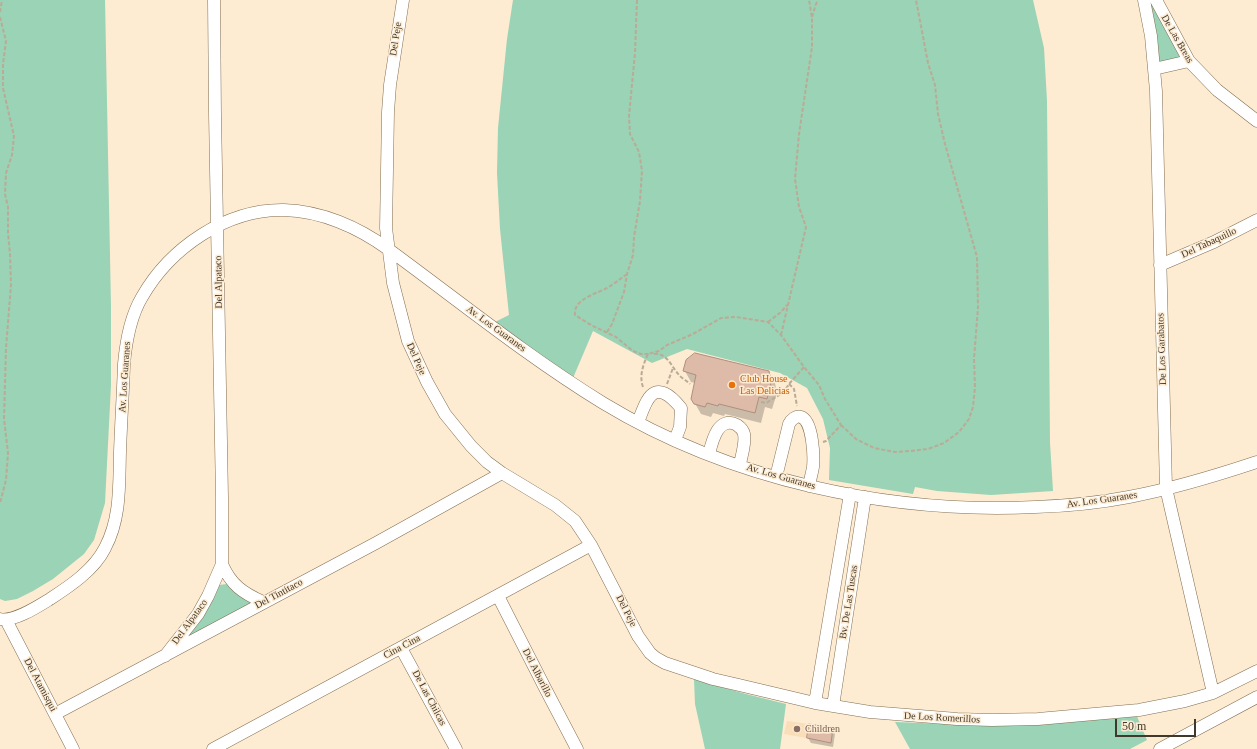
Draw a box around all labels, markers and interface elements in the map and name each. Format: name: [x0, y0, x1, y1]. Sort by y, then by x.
street label: De Las Breas: [1158, 13, 1196, 65]
street label: Del Peje: [387, 21, 405, 57]
street label: Del Tabaquillo: [1179, 225, 1239, 261]
street label: Del Alpataco: [213, 255, 225, 309]
street label: Av. Los Guaranes: [464, 303, 528, 355]
street label: De Los Garabatos: [1155, 313, 1169, 385]
street label: Av. Los Guaranes: [117, 341, 133, 413]
street label: Del Peje: [404, 341, 428, 377]
place label: Club House Las Delicias: [740, 373, 790, 396]
marker: Club House Las Delicias: [727, 380, 737, 390]
street label: Av. Los Guaranes: [745, 461, 817, 493]
street label: Av. Los Guaranes: [1066, 489, 1138, 511]
street label: Bv. De Las Tuscas: [837, 564, 861, 640]
street label: Del Tintitaco: [253, 576, 305, 612]
street label: Del Peje: [613, 593, 639, 629]
street label: Del Alpataco: [170, 597, 210, 647]
street label: Cina Cina: [381, 632, 423, 662]
street label: Del Albarillo: [520, 647, 554, 699]
street label: Del Atamisqui: [21, 656, 59, 714]
street label: De Las Chilcas: [409, 668, 449, 728]
street label: De Los Romerillos: [904, 710, 980, 726]
scale bar: [1117, 711, 1198, 737]
text: 50 m: [1122, 719, 1146, 733]
place label: Children: [805, 723, 840, 735]
marker: Children: [792, 724, 802, 734]

